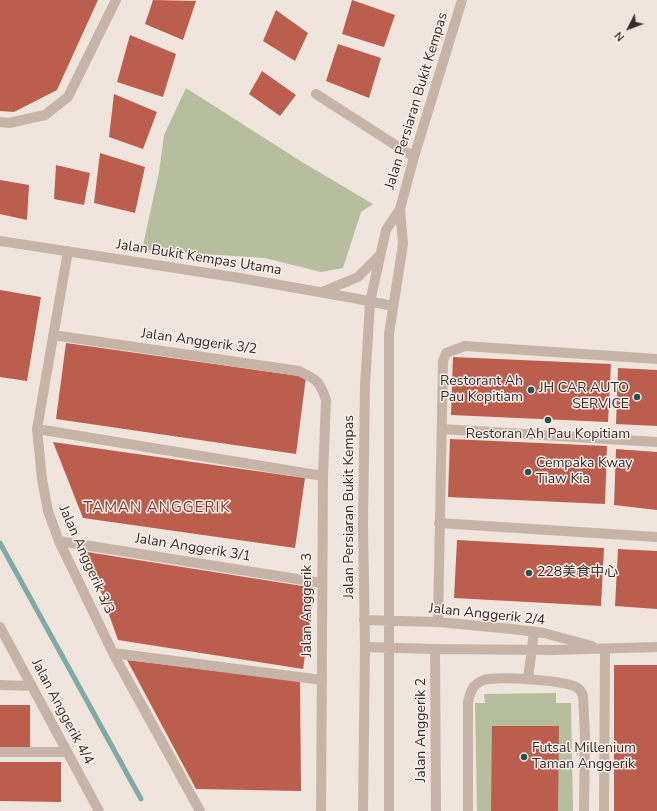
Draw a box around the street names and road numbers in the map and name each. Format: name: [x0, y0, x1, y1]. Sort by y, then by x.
street label: Jalan Persiaran Bukit Kempas: [382, 11, 452, 191]
street label: Jalan Bukit Kempas Utama: [115, 237, 283, 279]
street label: Jalan Anggerik 3/2: [140, 326, 258, 358]
street label: Jalan Persiaran Bukit Kempas: [342, 415, 358, 599]
street label: Jalan Anggerik 3/3: [55, 503, 117, 617]
street label: Jalan Anggerik 3/1: [134, 531, 252, 565]
street label: Jalan Anggerik 3: [300, 553, 316, 657]
street label: Jalan Anggerik 2/4: [428, 601, 546, 629]
street label: Jalan Anggerik 4/4: [27, 657, 97, 767]
street label: Jalan Anggerik 2: [414, 678, 430, 782]

